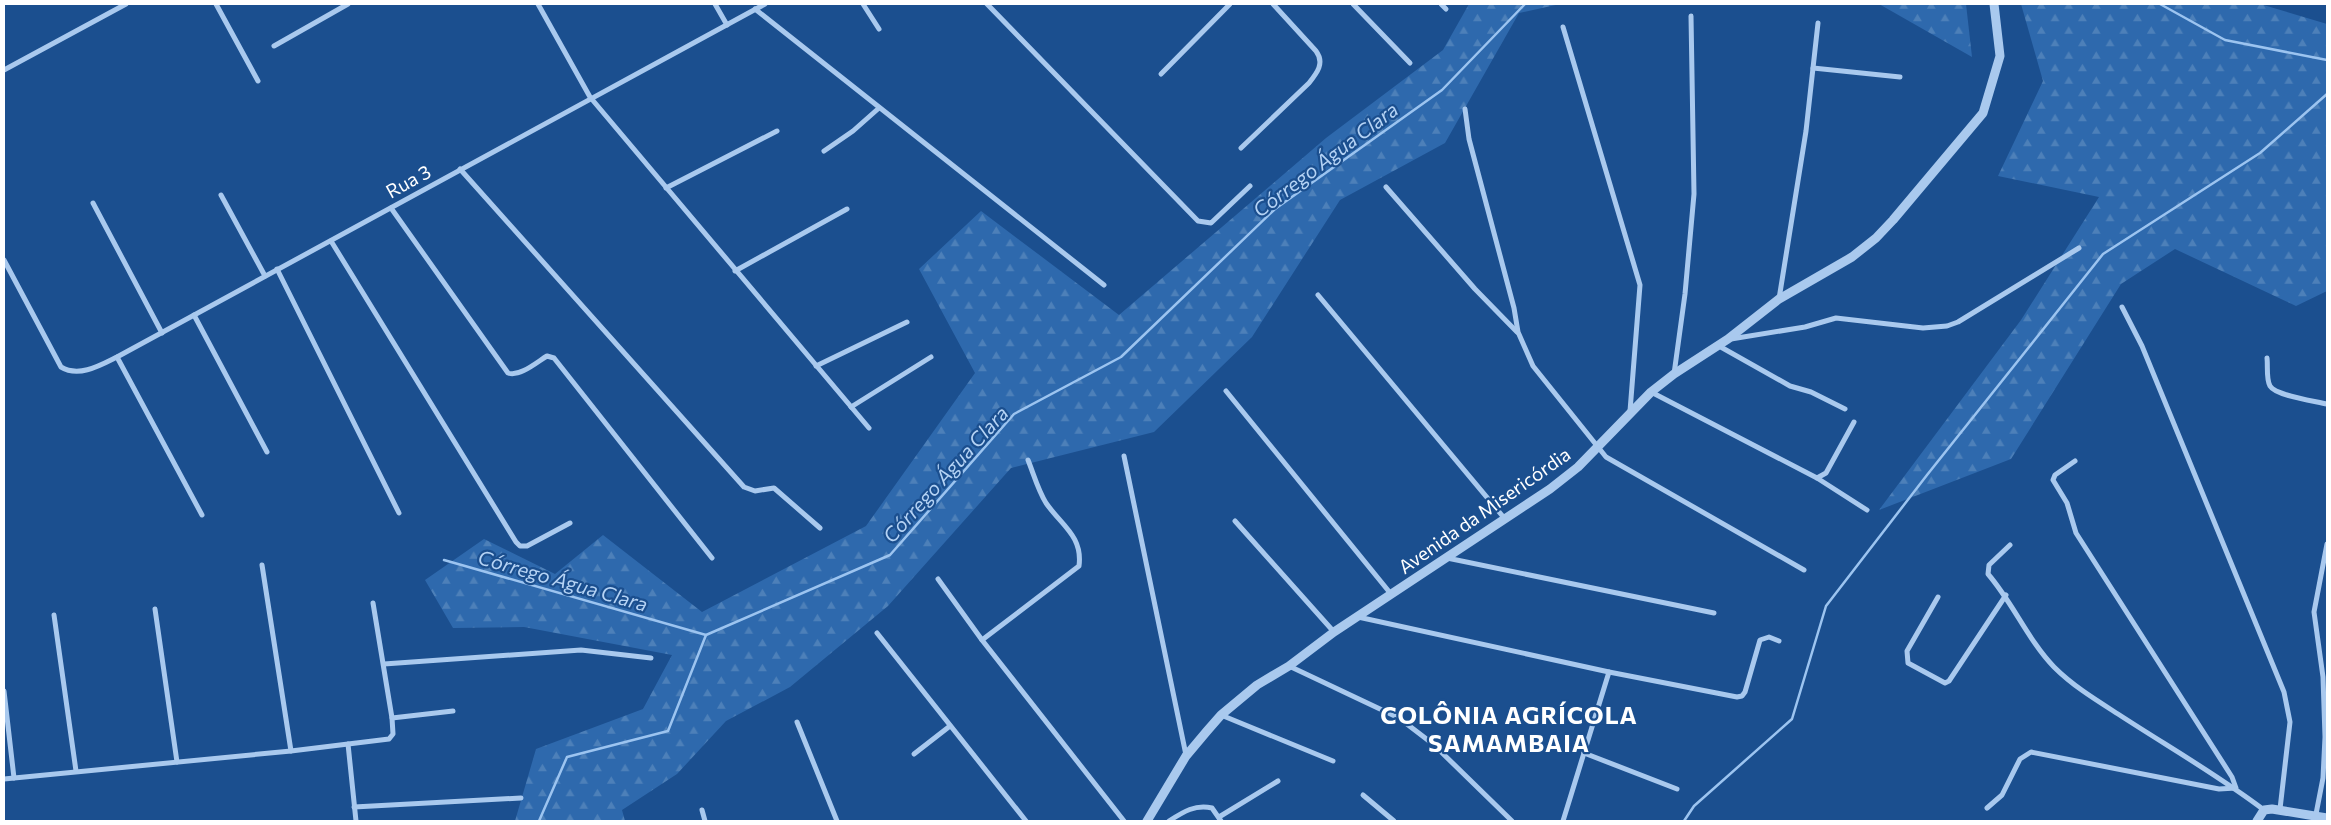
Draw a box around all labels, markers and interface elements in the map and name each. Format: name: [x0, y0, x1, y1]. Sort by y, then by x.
water label: Córrego Água Clara: [1248, 97, 1402, 221]
street label: Rua 3: [382, 159, 434, 203]
water label: Córrego Água Clara: [877, 401, 1013, 547]
street label: Avenida da Misericórdia: [1394, 442, 1574, 578]
water label: Córrego Água Clara: [475, 544, 651, 616]
district label: COLÔNIA AGRÍCOLA SAMAMBAIA: [1380, 700, 1638, 757]

